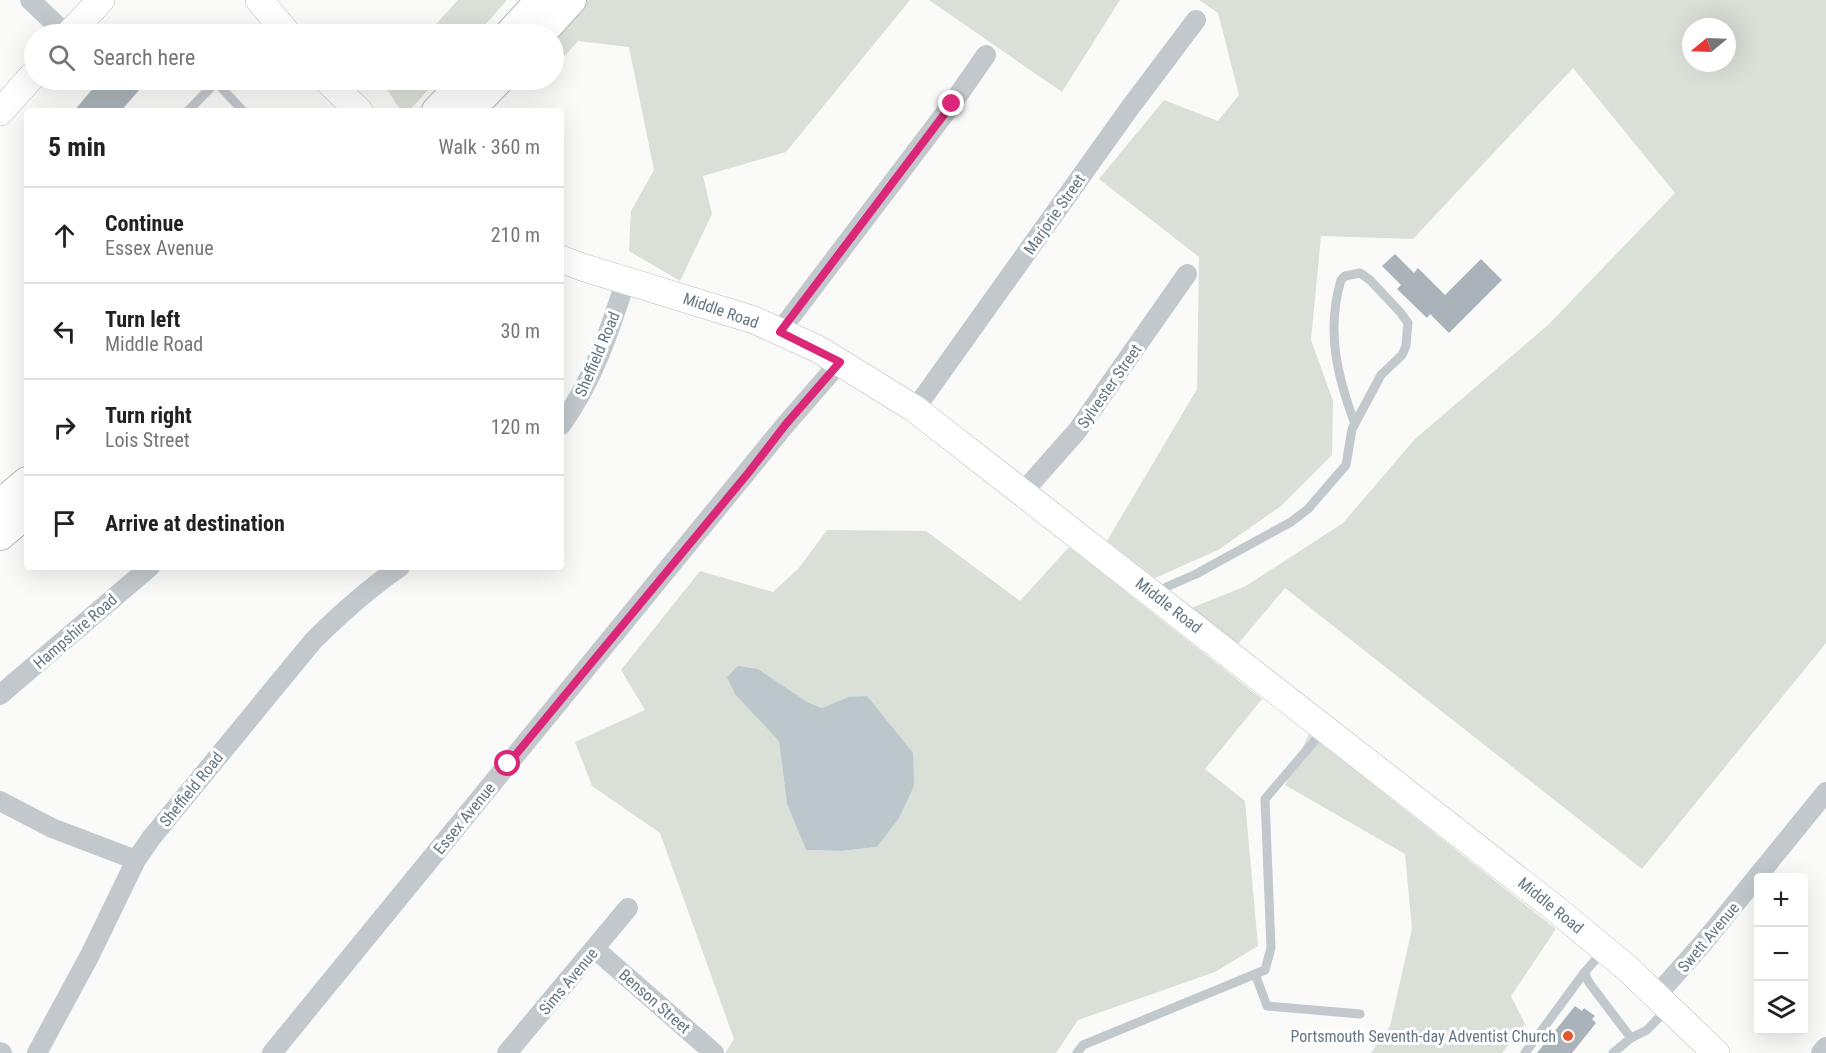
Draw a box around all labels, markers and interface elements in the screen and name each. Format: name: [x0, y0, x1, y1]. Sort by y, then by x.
north arrow: [1682, 18, 1736, 72]
search box: [24, 24, 564, 90]
icon: search: [45, 41, 78, 74]
text: Search here: [93, 45, 195, 70]
route end: [938, 90, 964, 116]
text: 5 min: [48, 132, 106, 162]
text: Walk · 360 m: [439, 135, 540, 159]
street label: Marjorie Street: [1020, 170, 1089, 258]
text: Continue: [105, 211, 184, 236]
icon: ahead: [48, 219, 81, 252]
text: 210 m: [491, 223, 540, 247]
text: Essex Avenue: [105, 236, 214, 260]
street label: Middle Road: [681, 289, 761, 332]
text: Turn left: [105, 307, 180, 332]
street label: Sheffield Road: [571, 309, 624, 399]
icon: left: [48, 315, 81, 348]
text: 30 m: [501, 319, 540, 343]
text: Middle Road: [105, 332, 203, 356]
street label: Sylvester Street: [1073, 340, 1146, 432]
text: Turn right: [105, 403, 192, 428]
icon: right: [48, 411, 81, 444]
text: 120 m: [491, 415, 540, 439]
text: Lois Street: [105, 428, 190, 452]
icon: arrive: [48, 507, 81, 540]
text: Arrive at destination: [105, 511, 285, 536]
street label: Middle Road: [1132, 574, 1206, 637]
street label: Hampshire Road: [30, 590, 121, 673]
street label: Sheffield Road: [156, 748, 227, 830]
route start: [494, 750, 520, 776]
street label: Essex Avenue: [430, 779, 499, 858]
street label: Middle Road: [1514, 873, 1587, 938]
map controls: [1754, 873, 1808, 1035]
button: +: [1754, 873, 1808, 927]
street label: Swett Avenue: [1674, 899, 1743, 976]
button: −: [1754, 927, 1808, 981]
street label: Sims Avenue: [535, 944, 602, 1018]
street label: Benson Street: [615, 965, 694, 1038]
button: layers: [1754, 981, 1808, 1035]
place label: Portsmouth Seventh-day Adventist Church: [1290, 1027, 1556, 1046]
marker: Portsmouth Seventh-day Adventist Church: [1561, 1029, 1575, 1043]

